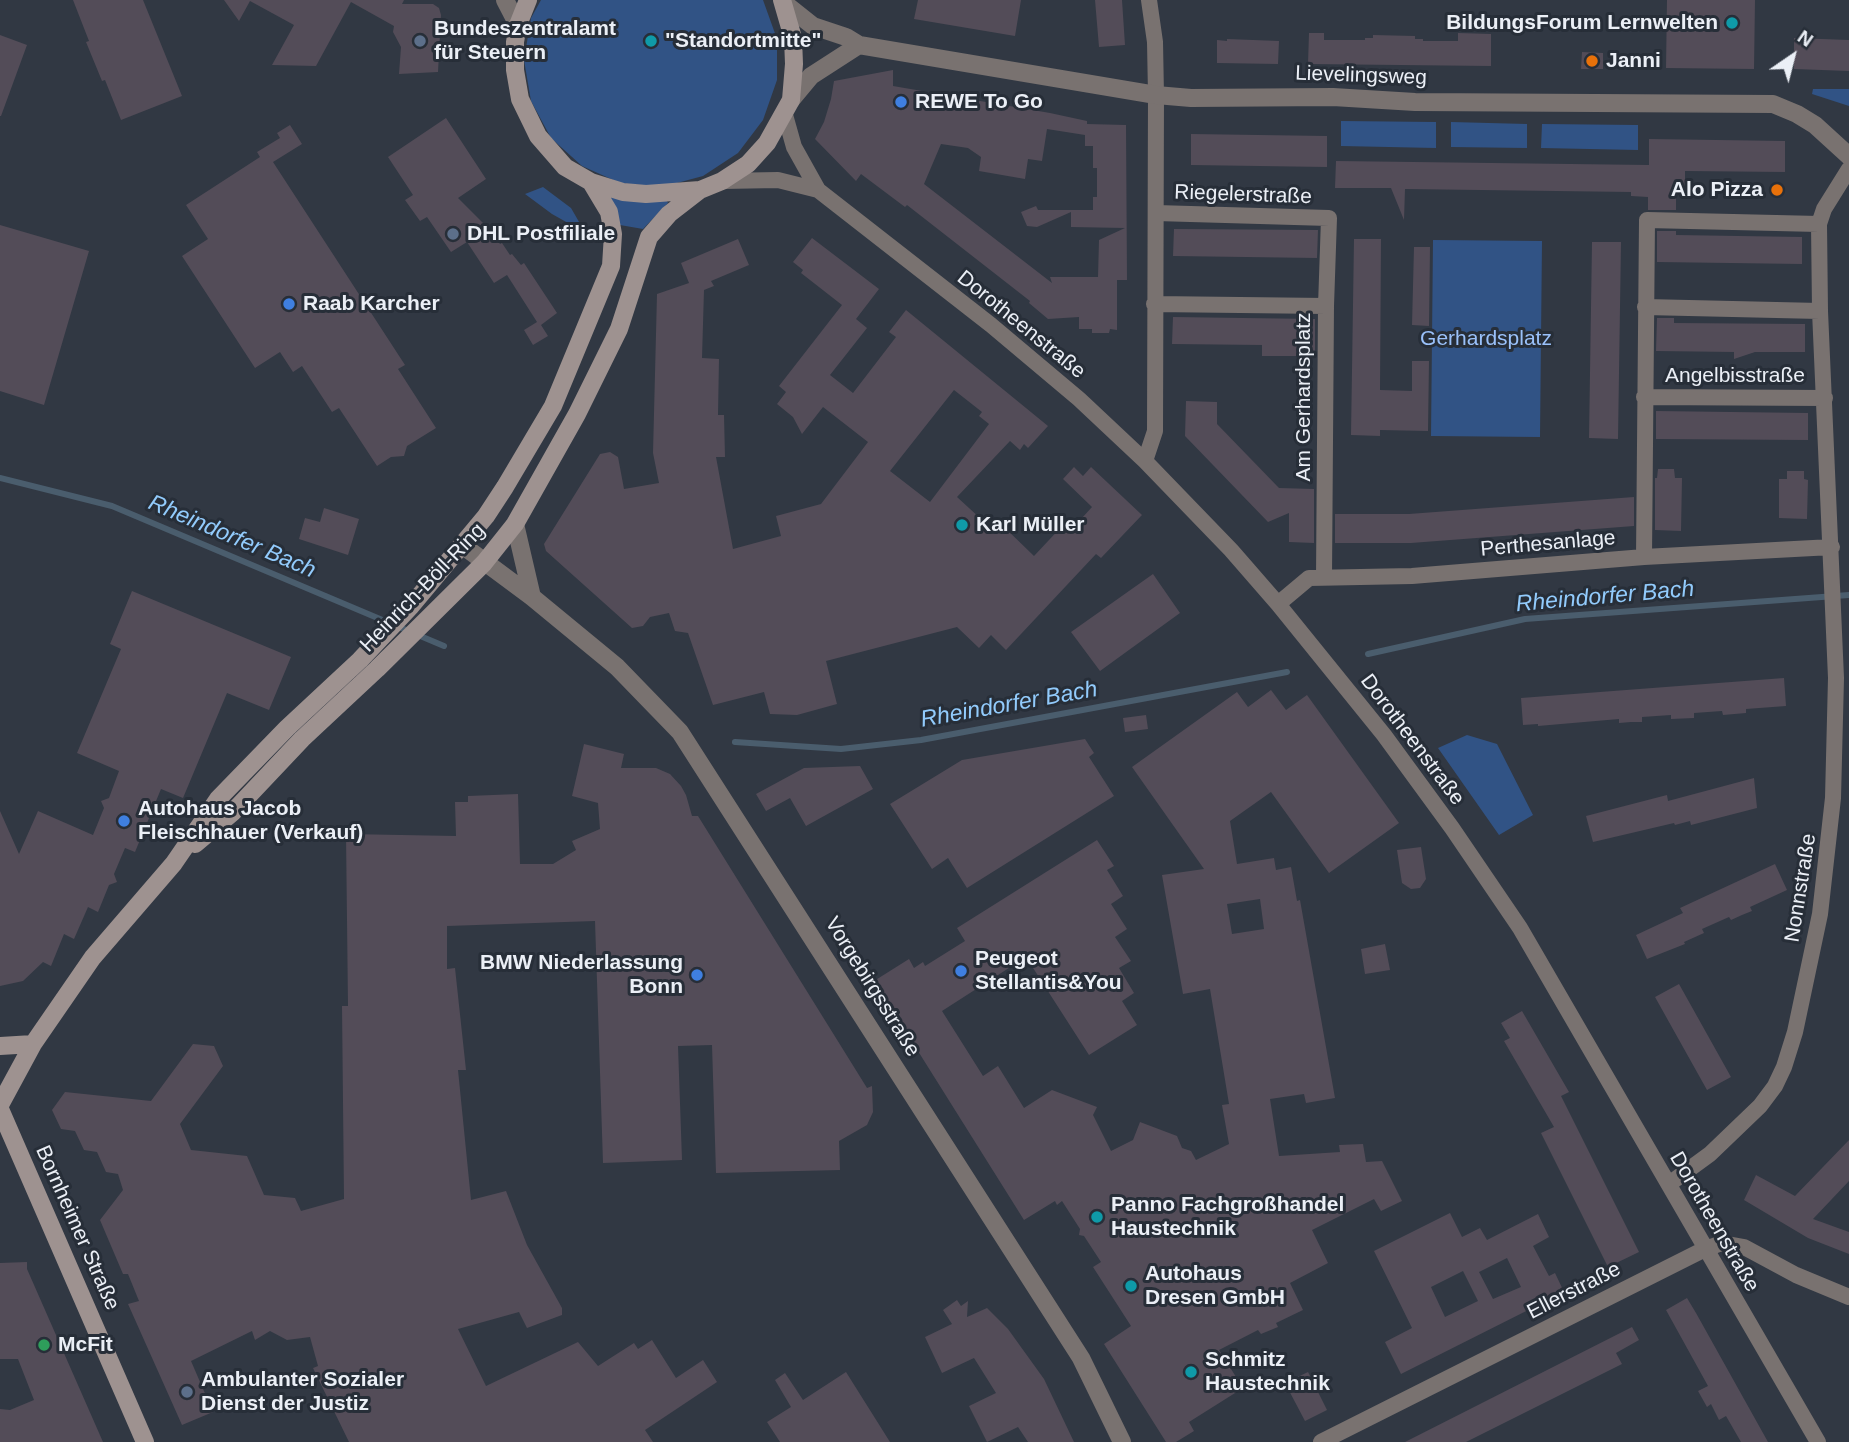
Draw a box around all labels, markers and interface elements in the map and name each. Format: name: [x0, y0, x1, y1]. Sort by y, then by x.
place label: BildungsForum Lernwelten: [1446, 10, 1718, 36]
marker: BildungsForum Lernwelten: [1724, 15, 1740, 31]
place label: Bundeszentralamt für Steuern: [434, 16, 616, 66]
north arrow: [1758, 21, 1828, 91]
text: N: [1794, 26, 1817, 51]
place label: "Standortmitte": [665, 28, 821, 54]
marker: Bundeszentralamt für Steuern: [412, 33, 428, 49]
marker: "Standortmitte": [643, 33, 659, 49]
place label: Janni: [1606, 48, 1661, 74]
marker: Janni: [1584, 53, 1600, 69]
street label: Lievelingsweg: [1295, 61, 1427, 91]
place label: REWE To Go: [915, 89, 1043, 115]
marker: REWE To Go: [893, 94, 909, 110]
place label: Alo Pizza: [1671, 177, 1763, 203]
street label: Riegelerstraße: [1174, 180, 1312, 210]
marker: Alo Pizza: [1769, 182, 1785, 198]
place label: DHL Postfiliale: [467, 221, 615, 247]
marker: DHL Postfiliale: [445, 226, 461, 242]
street label: Dorotheenstraße: [952, 266, 1090, 384]
place label: Raab Karcher: [303, 291, 440, 317]
marker: Raab Karcher: [281, 296, 297, 312]
street label: Am Gerhardsplatz: [1291, 312, 1317, 482]
park label: Gerhardsplatz: [1420, 326, 1552, 352]
street label: Angelbisstraße: [1665, 363, 1805, 389]
water label: Rheindorfer Bach: [144, 489, 320, 585]
place label: Karl Müller: [976, 512, 1085, 538]
marker: Karl Müller: [954, 517, 970, 533]
street label: Heinrich-Böll-Ring: [355, 518, 491, 658]
street label: Perthesanlage: [1479, 526, 1617, 562]
water label: Rheindorfer Bach: [1515, 575, 1695, 619]
street label: Dorotheenstraße: [1355, 669, 1469, 811]
water label: Rheindorfer Bach: [918, 676, 1100, 734]
place label: Autohaus Jacob Fleischhauer (Verkauf): [138, 796, 363, 846]
marker: Autohaus Jacob Fleischhauer (Verkauf): [116, 813, 132, 829]
street label: Nonnstraße: [1780, 832, 1822, 944]
street label: Vorgebirgsstraße: [819, 913, 925, 1061]
place label: Peugeot Stellantis&You: [975, 946, 1122, 996]
place label: BMW Niederlassung Bonn: [480, 950, 683, 1000]
marker: Peugeot Stellantis&You: [953, 963, 969, 979]
marker: BMW Niederlassung Bonn: [689, 967, 705, 983]
street label: Bornheimer Straße: [29, 1142, 125, 1314]
street label: Dorotheenstraße: [1664, 1147, 1764, 1297]
place label: Panno Fachgroßhandel Haustechnik: [1111, 1192, 1344, 1242]
marker: Panno Fachgroßhandel Haustechnik: [1089, 1209, 1105, 1225]
street label: Ellerstraße: [1523, 1257, 1625, 1325]
place label: Autohaus Dresen GmbH: [1145, 1261, 1285, 1311]
marker: Autohaus Dresen GmbH: [1123, 1278, 1139, 1294]
place label: McFit: [58, 1332, 113, 1358]
marker: McFit: [36, 1337, 52, 1353]
place label: Schmitz Haustechnik: [1205, 1347, 1330, 1397]
marker: Schmitz Haustechnik: [1183, 1364, 1199, 1380]
place label: Ambulanter Sozialer Dienst der Justiz: [201, 1367, 404, 1417]
marker: Ambulanter Sozialer Dienst der Justiz: [179, 1384, 195, 1400]

